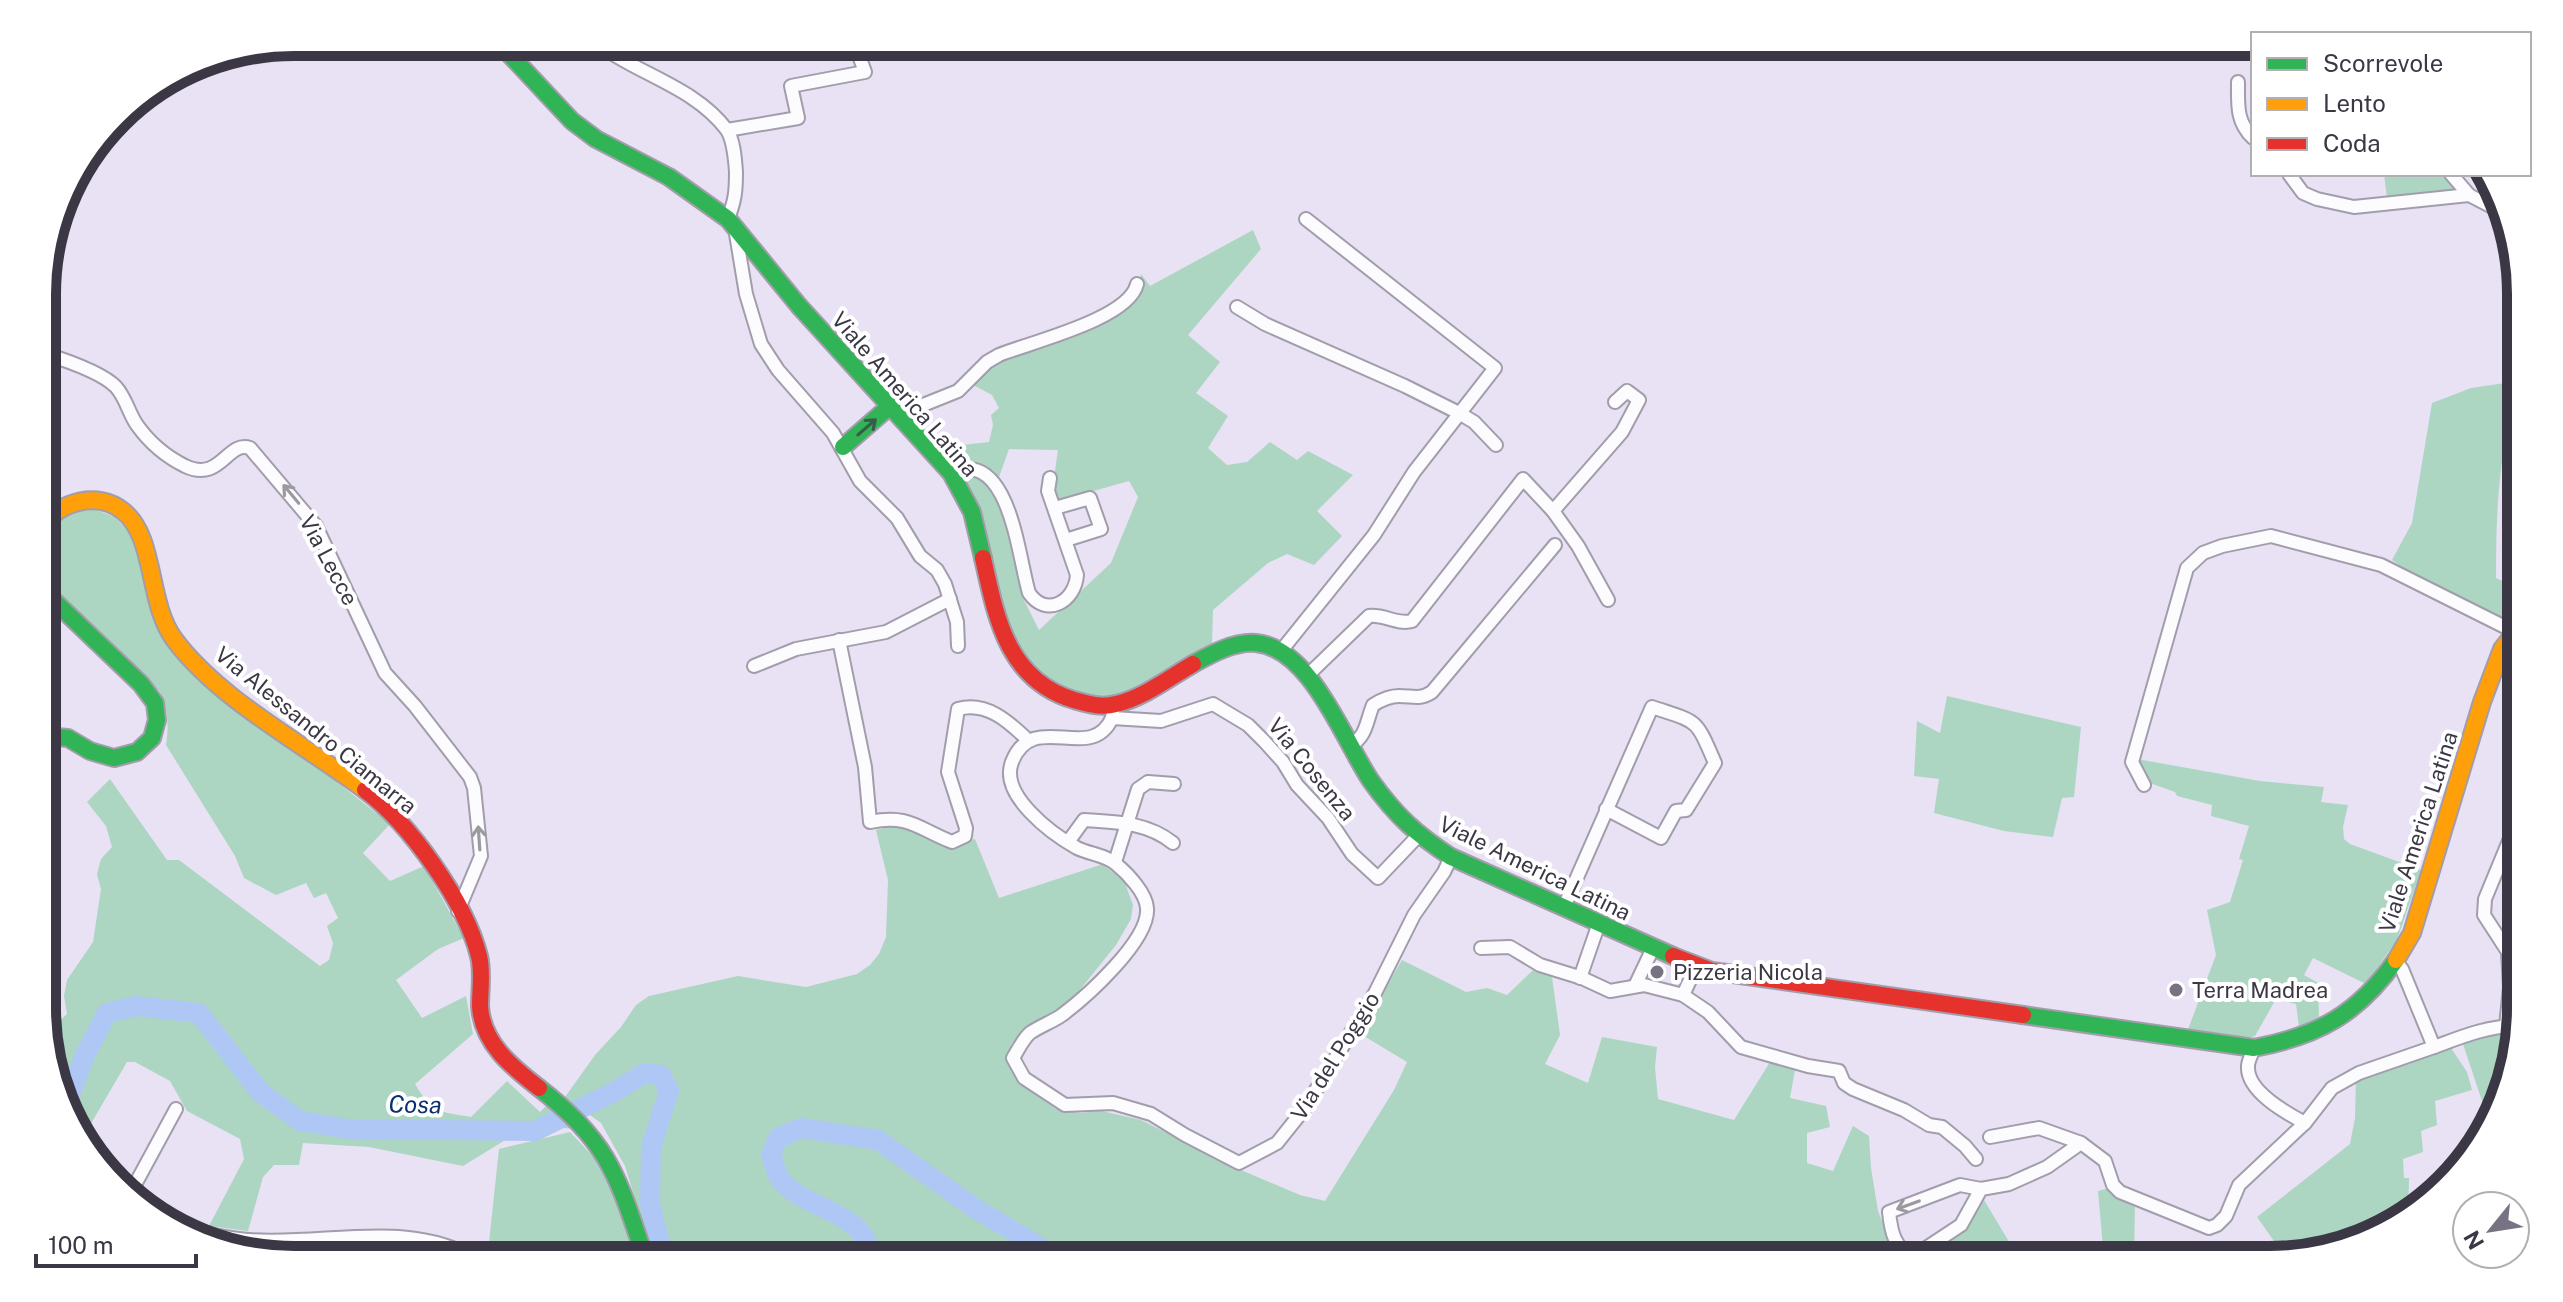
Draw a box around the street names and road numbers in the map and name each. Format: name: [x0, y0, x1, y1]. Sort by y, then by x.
street label: Viale America Latina: [826, 306, 984, 482]
street label: Via Lecce: [294, 510, 364, 610]
street label: Via Alessandro Ciamarra: [210, 641, 422, 819]
street label: Via Cosenza: [1263, 713, 1361, 825]
street label: Viale America Latina: [2373, 728, 2463, 936]
street label: Viale America Latina: [1435, 810, 1635, 926]
street label: Via del Poggio: [1285, 987, 1385, 1125]

